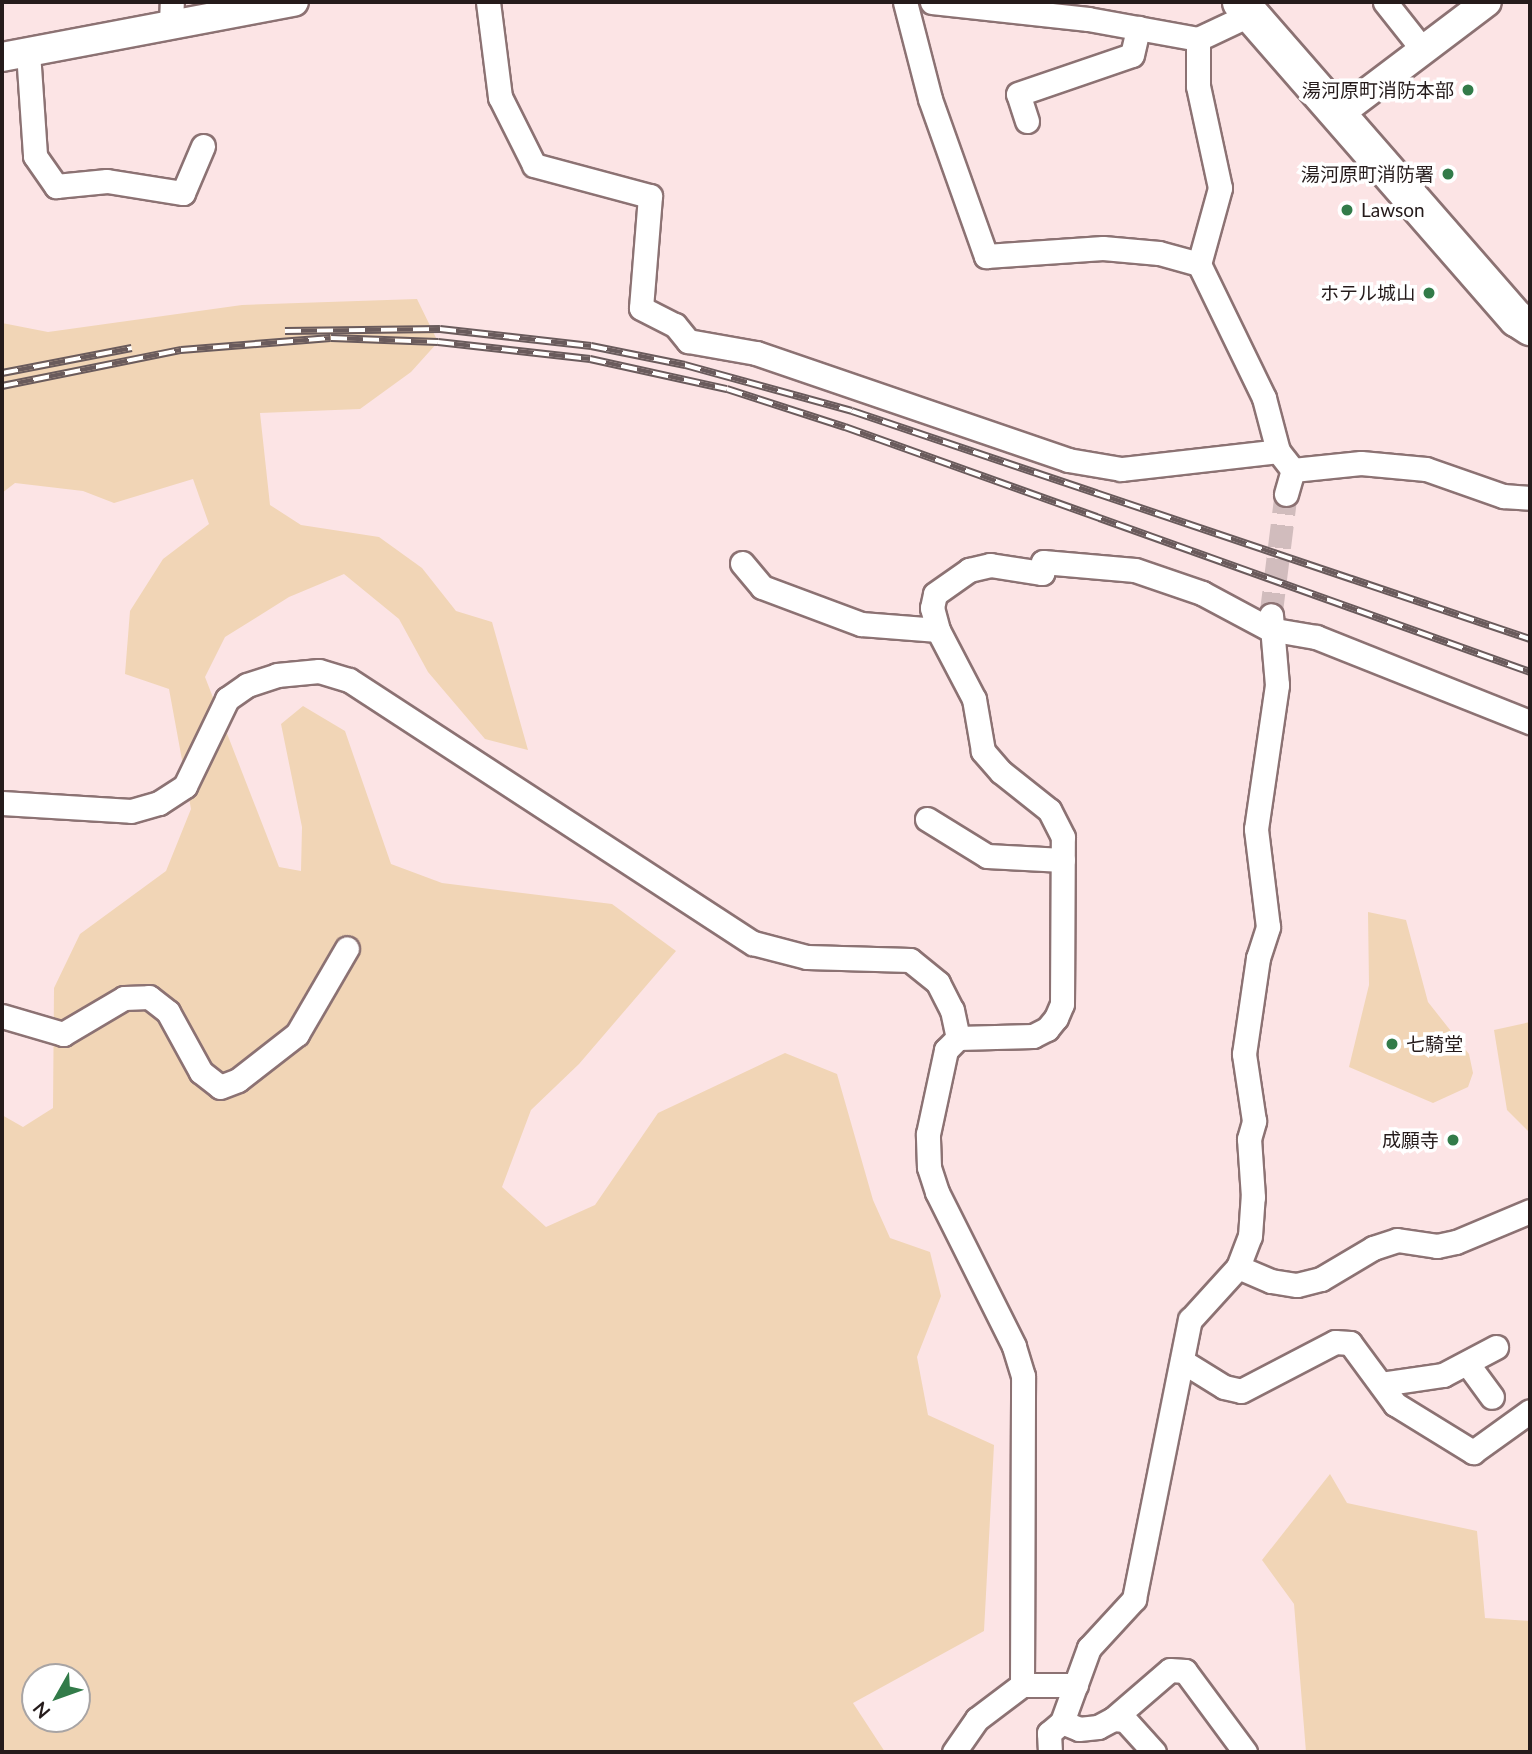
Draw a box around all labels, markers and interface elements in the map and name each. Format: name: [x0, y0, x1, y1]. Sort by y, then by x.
place label: 湯河原町消防本部: [1302, 79, 1454, 101]
marker: 湯河原町消防本部: [1460, 82, 1476, 98]
place label: 湯河原町消防署: [1301, 163, 1434, 185]
marker: 湯河原町消防署: [1440, 166, 1456, 182]
place label: Lawson: [1361, 199, 1425, 221]
marker: Lawson: [1339, 202, 1355, 218]
place label: ホテル城山: [1320, 282, 1415, 304]
marker: ホテル城山: [1421, 285, 1437, 301]
place label: 七騎堂: [1406, 1033, 1463, 1055]
marker: 七騎堂: [1384, 1036, 1400, 1052]
place label: 成願寺: [1382, 1129, 1439, 1151]
marker: 成願寺: [1445, 1132, 1461, 1148]
north arrow: [21, 1663, 91, 1733]
text: N: [28, 1698, 55, 1724]

